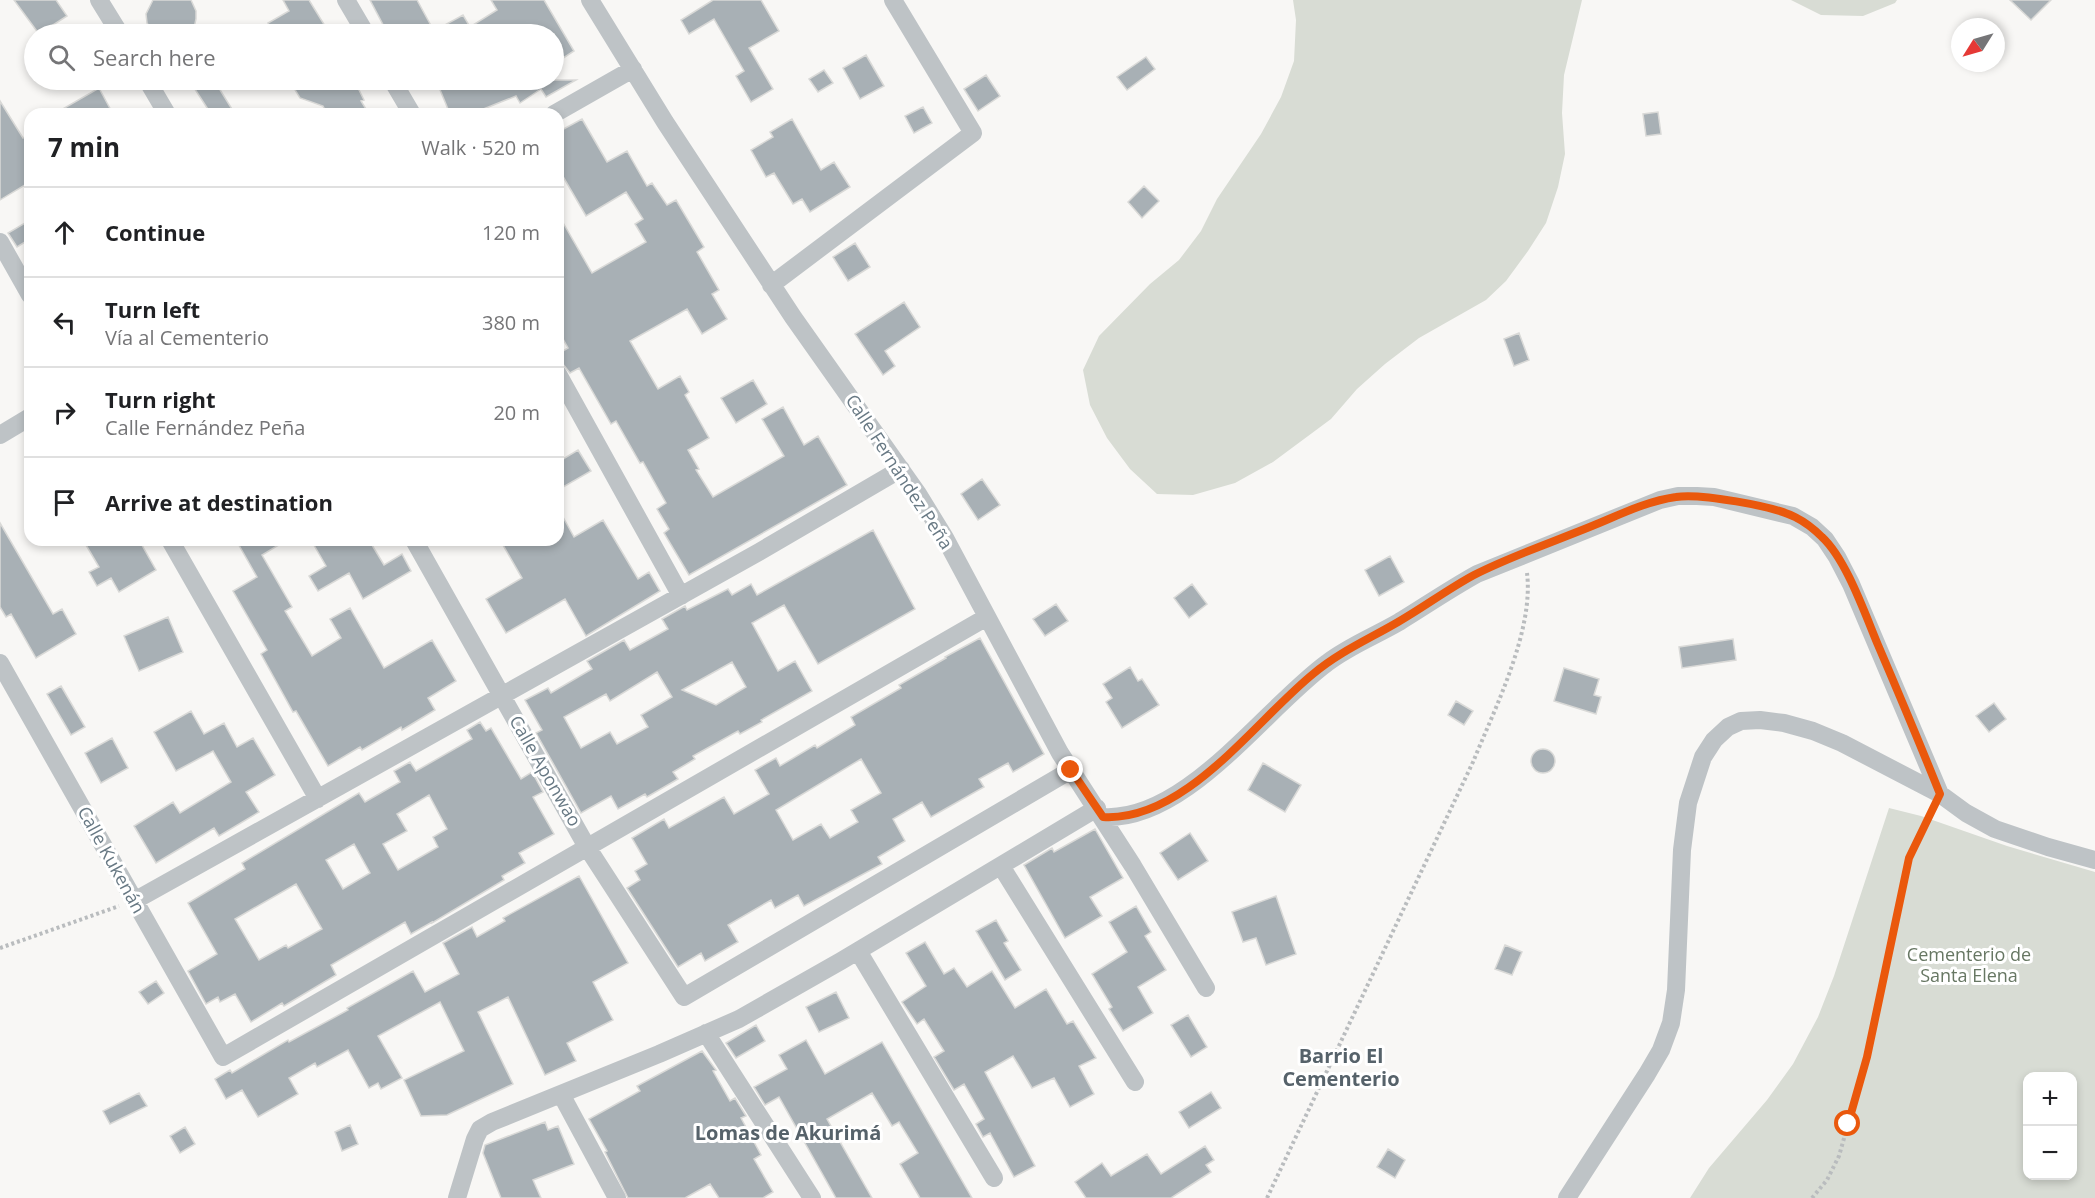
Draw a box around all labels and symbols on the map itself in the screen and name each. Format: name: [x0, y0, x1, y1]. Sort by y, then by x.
north arrow: [1951, 18, 2005, 72]
street label: Calle Fernández Peña: [841, 389, 959, 554]
street label: Calle Aponwao: [504, 711, 587, 830]
route end: [1057, 756, 1083, 782]
street label: Calle Kukenán: [73, 802, 151, 917]
park label: Cementerio de Santa Elena: [1907, 942, 2031, 987]
district label: Barrio El Cementerio: [1282, 1042, 1400, 1092]
route start: [1834, 1110, 1860, 1136]
district label: Lomas de Akurimá: [695, 1119, 881, 1146]

